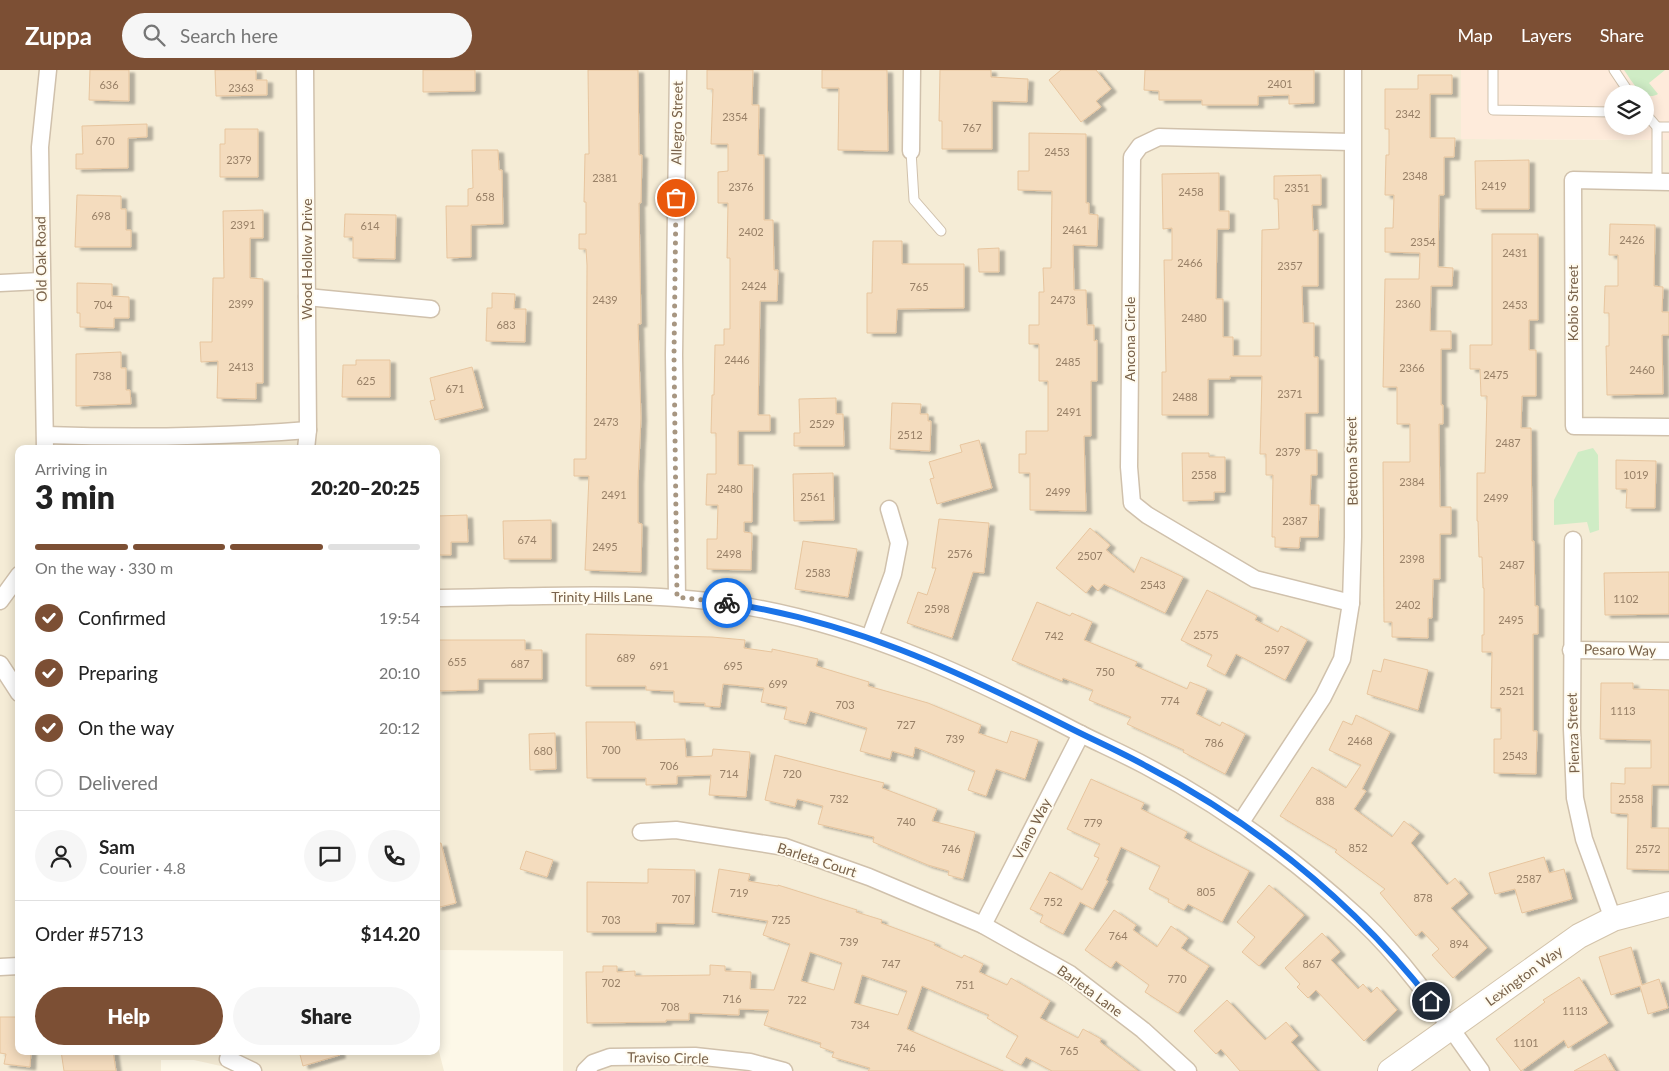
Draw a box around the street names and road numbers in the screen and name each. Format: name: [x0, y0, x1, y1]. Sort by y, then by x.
street label: Allegro Street: [667, 81, 686, 165]
street label: Wood Hollow Drive: [298, 198, 315, 320]
street label: Old Oak Road: [31, 216, 50, 302]
street label: Kobio Street: [1564, 265, 1581, 341]
street label: Ancona Circle: [1121, 296, 1138, 382]
street label: Bettona Street: [1342, 416, 1361, 506]
street label: Trinity Hills Lane: [551, 588, 653, 605]
street label: Pesaro Way: [1584, 640, 1657, 659]
street label: Pienza Street: [1563, 692, 1582, 774]
street label: Viano Way: [1009, 795, 1055, 862]
street label: Barleta Court: [775, 839, 859, 880]
street label: Lexington Way: [1482, 941, 1566, 1009]
street label: Barleta Lane: [1054, 961, 1126, 1020]
street label: Traviso Circle: [627, 1048, 709, 1067]

